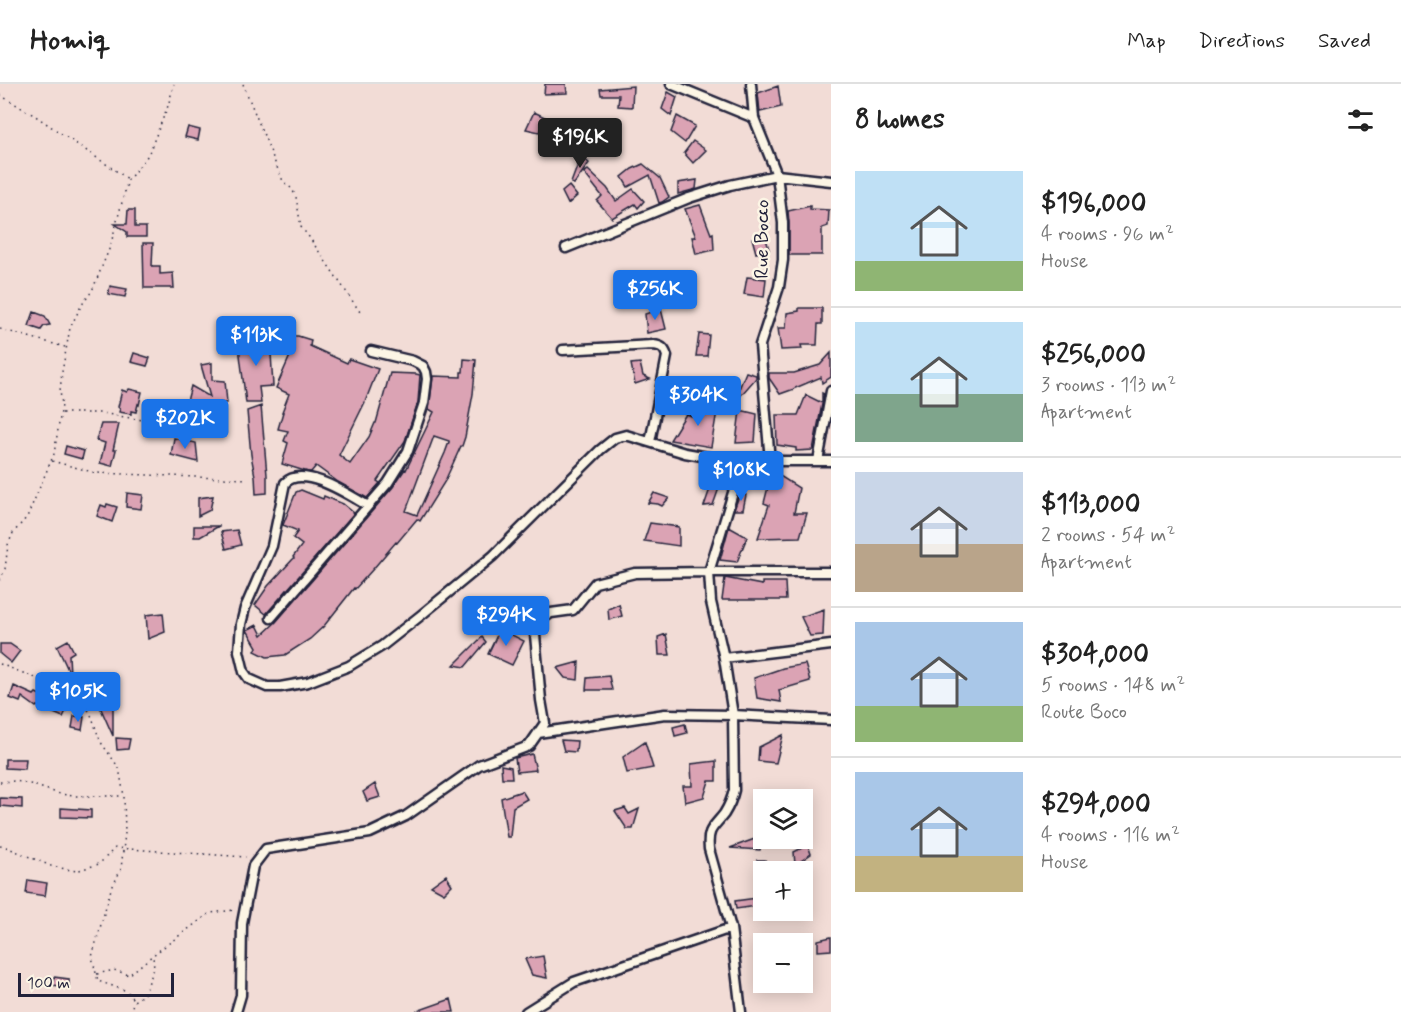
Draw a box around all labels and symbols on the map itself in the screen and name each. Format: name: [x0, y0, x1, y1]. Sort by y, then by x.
pin: $196K: [538, 118, 622, 169]
street label: Rue Bocco: [749, 199, 776, 279]
pin: $256K: [613, 270, 697, 321]
pin: $113K: [214, 316, 298, 367]
pin: $304K: [656, 376, 740, 427]
pin: $202K: [143, 399, 227, 450]
pin: $108K: [699, 451, 783, 502]
pin: $294K: [464, 596, 548, 647]
pin: $105K: [36, 672, 120, 723]
scale bar: [18, 970, 174, 998]

